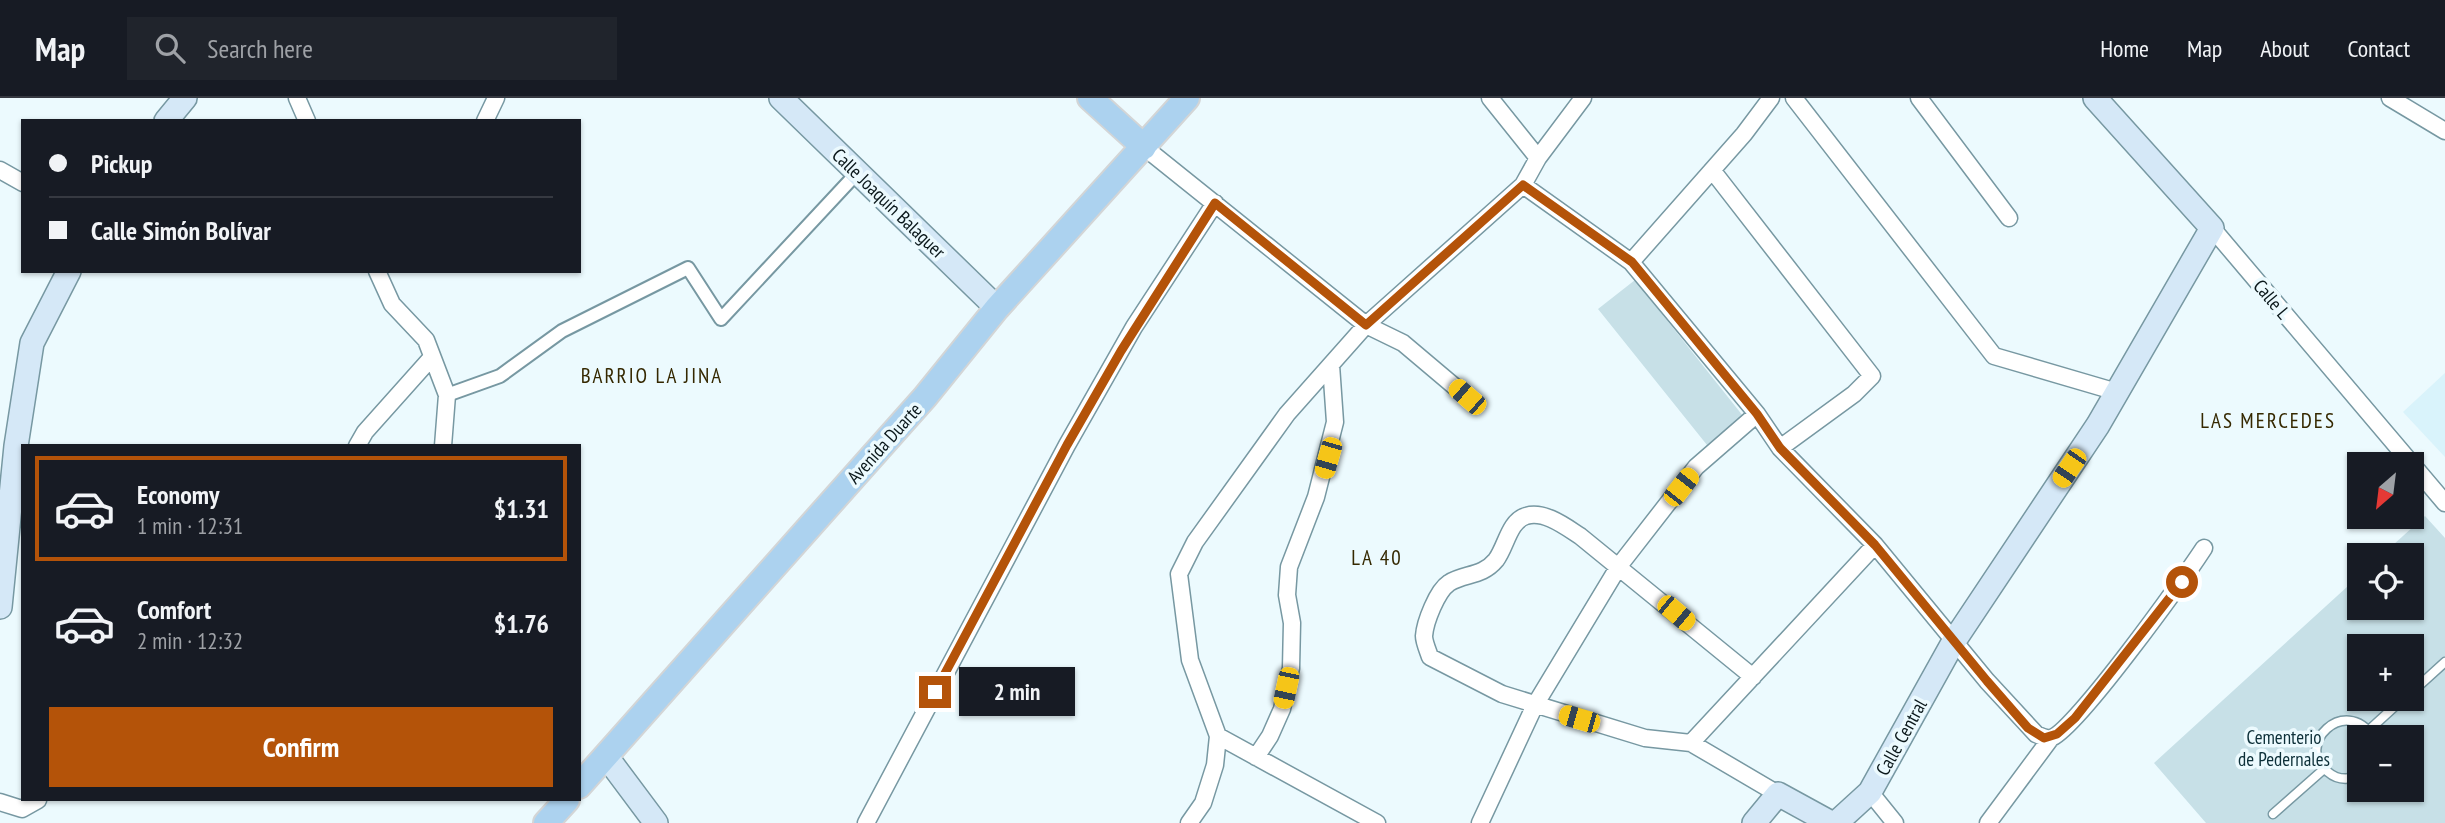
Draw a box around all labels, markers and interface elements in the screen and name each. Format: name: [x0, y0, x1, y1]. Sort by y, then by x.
search box: [127, 17, 617, 80]
text: Map: [35, 27, 85, 70]
icon: search: [151, 29, 189, 67]
text: Search here: [207, 32, 313, 65]
text: Home: [2100, 33, 2149, 64]
text: Map: [2187, 33, 2222, 64]
text: About: [2260, 33, 2309, 64]
text: Contact: [2347, 33, 2410, 64]
street label: Calle Joaquín Balaguer: [827, 143, 951, 264]
text: Pickup: [91, 147, 152, 180]
text: Calle Simón Bolívar: [91, 214, 271, 247]
street label: Calle L: [2248, 274, 2296, 324]
district label: BARRIO LA JINA: [581, 362, 723, 389]
car: [1445, 375, 1490, 419]
street label: Avenida Duarte: [842, 398, 927, 488]
district label: LAS MERCEDES: [2200, 407, 2336, 434]
car: [1313, 435, 1344, 481]
car: [2049, 445, 2090, 491]
north arrow: [2347, 452, 2424, 528]
map controls: [2347, 452, 2424, 802]
car: [1660, 464, 1703, 510]
icon: car: [53, 477, 116, 540]
text: Economy: [137, 478, 219, 511]
text: $1.31: [494, 492, 549, 525]
text: 1 min · 12:31: [137, 511, 243, 540]
button: locate: [2347, 543, 2424, 620]
district label: LA 40: [1351, 544, 1403, 571]
route start: [2166, 566, 2198, 598]
car: [1654, 591, 1699, 635]
icon: car: [53, 592, 116, 655]
text: Comfort: [137, 593, 211, 626]
text: $1.76: [494, 607, 549, 640]
text: 2 min · 12:32: [137, 626, 243, 655]
button: +: [2347, 634, 2424, 711]
car: [1272, 665, 1301, 711]
callout: 2 min: [960, 668, 1075, 716]
route end: [919, 676, 951, 708]
text: 2 min: [994, 677, 1040, 706]
street label: Calle Central: [1870, 694, 1932, 779]
car: [1556, 703, 1603, 735]
button: Confirm: [49, 707, 553, 787]
park label: Cementerio de Pedernales: [2238, 725, 2330, 771]
button: −: [2347, 725, 2424, 802]

